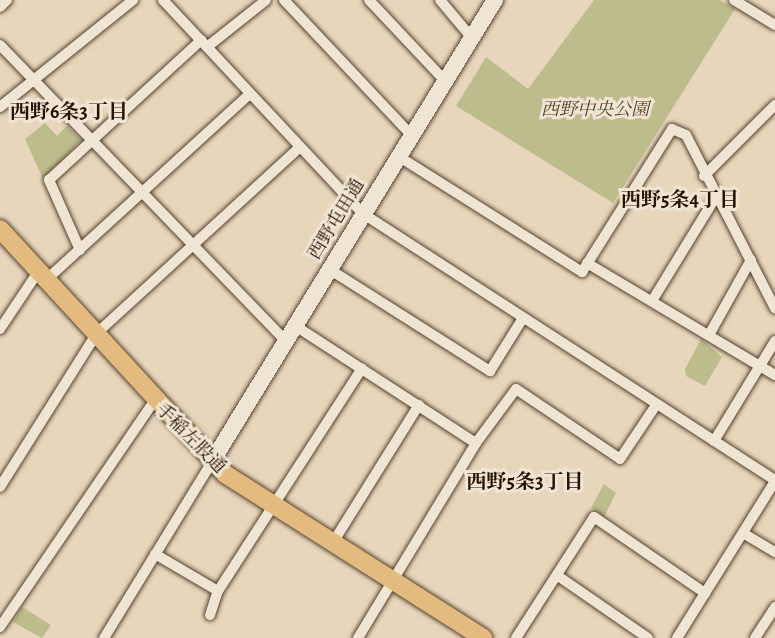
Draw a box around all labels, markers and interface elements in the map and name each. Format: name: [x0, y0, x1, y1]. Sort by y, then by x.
park label: 西野中央公園: [541, 98, 649, 120]
district label: 西野6条3丁目: [10, 99, 128, 123]
street label: 西野屯田通: [304, 175, 368, 263]
district label: 西野5条4丁目: [621, 187, 739, 211]
street label: 手稲左股通: [152, 399, 230, 477]
district label: 西野5条3丁目: [466, 469, 584, 493]

